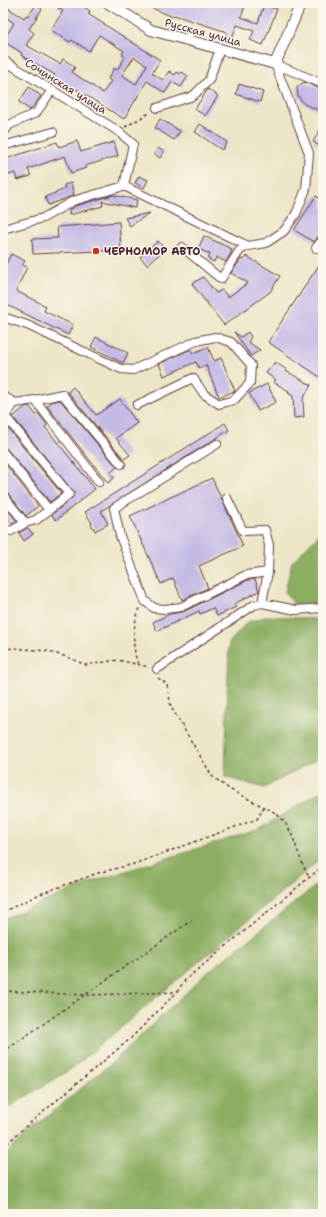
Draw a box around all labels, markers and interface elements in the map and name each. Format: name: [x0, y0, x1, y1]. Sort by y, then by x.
street label: Русская улица: [163, 15, 243, 50]
street label: Сочинская улица: [22, 55, 109, 118]
place label: ЧЕРНОМОР АВТО: [104, 244, 200, 259]
marker: ЧЕРНОМОР АВТО: [91, 246, 101, 256]

